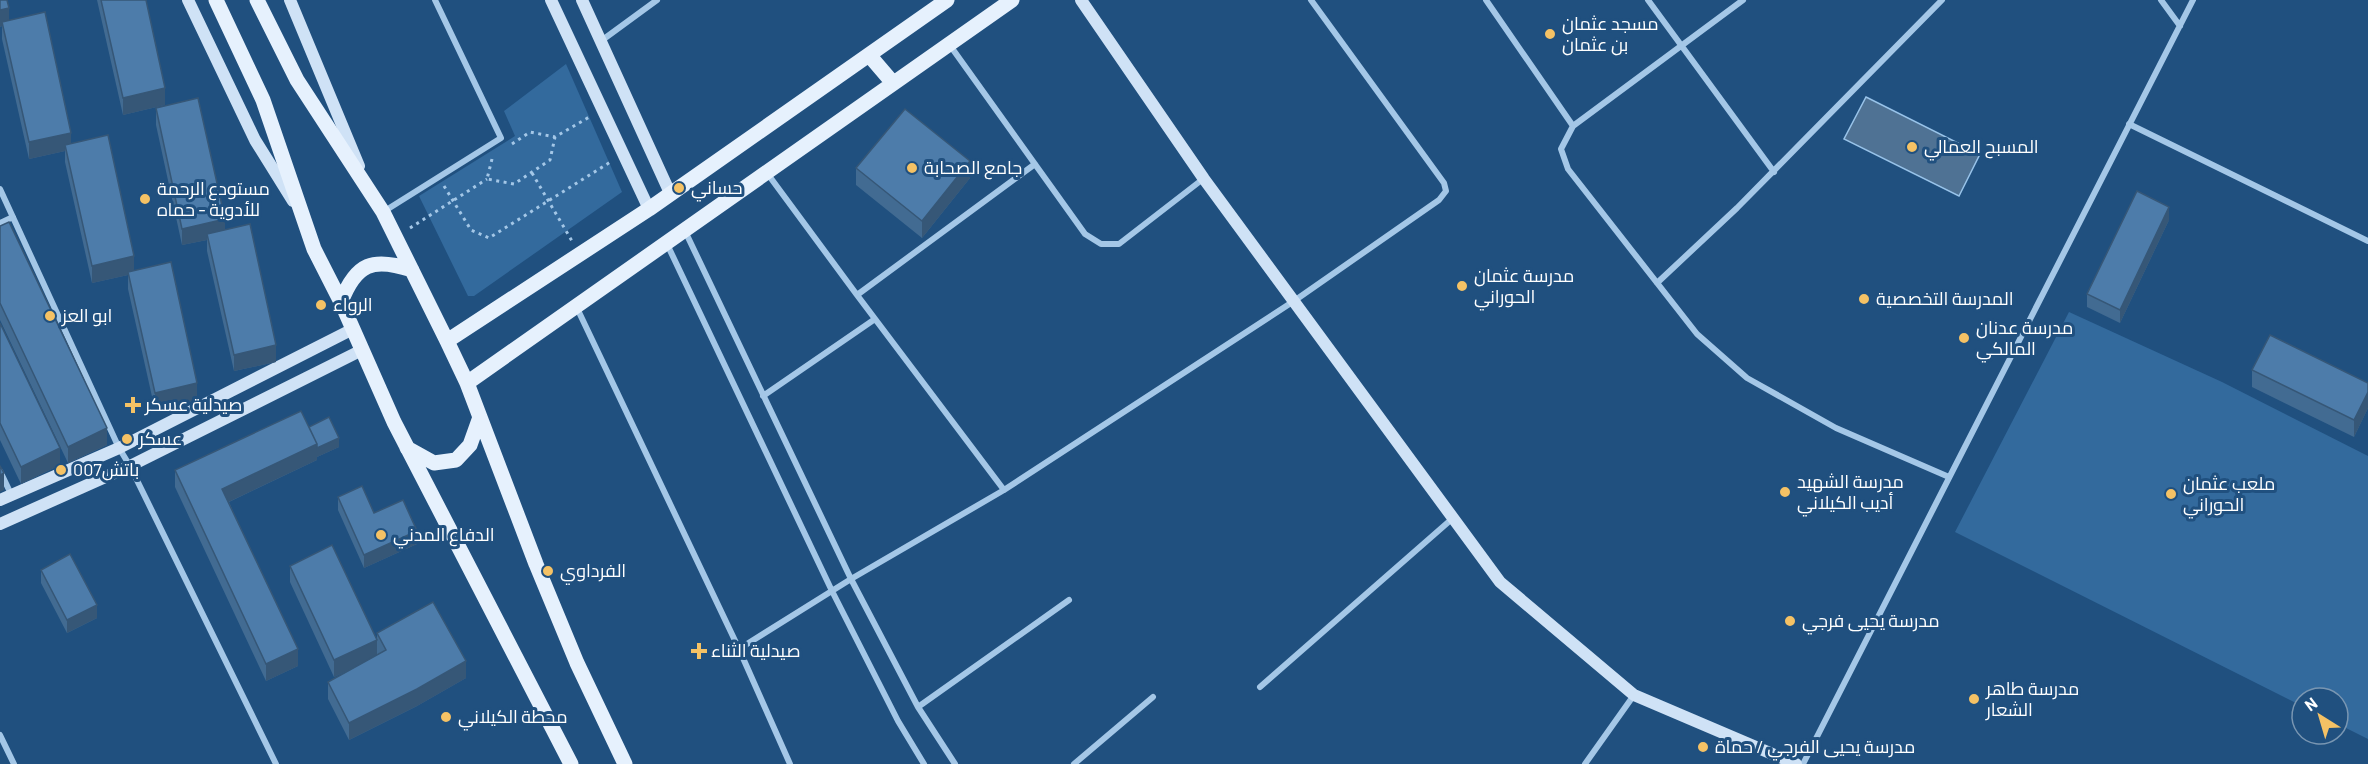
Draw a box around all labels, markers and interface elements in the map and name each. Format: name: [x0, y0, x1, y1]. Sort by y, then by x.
place label: مسجد عثمان بن عثمان: [1562, 12, 1659, 56]
marker: مسجد عثمان بن عثمان: [1543, 27, 1557, 41]
place label: المسبح العمالي: [1924, 135, 2039, 161]
marker: المسبح العمالي: [1905, 140, 1919, 154]
place label: جامع الصحابة: [924, 156, 1022, 180]
marker: جامع الصحابة: [905, 161, 919, 175]
place label: حساني: [691, 176, 743, 202]
place label: مستودع الرحمة للأدوية - حماه: [157, 177, 270, 221]
marker: حساني: [672, 181, 686, 195]
marker: مستودع الرحمة للأدوية - حماه: [138, 192, 152, 206]
place label: مدرسة عثمان الحوراني: [1474, 264, 1574, 311]
marker: مدرسة عثمان الحوراني: [1455, 279, 1469, 293]
place label: المدرسة التخصصية: [1876, 287, 2014, 310]
marker: المدرسة التخصصية: [1857, 292, 1871, 306]
place label: الرواء: [333, 293, 373, 316]
marker: الرواء: [314, 298, 328, 312]
place label: ابو العز: [61, 304, 112, 327]
marker: ابو العز: [43, 309, 57, 323]
place label: مدرسة عدنان المالكي: [1976, 316, 2073, 363]
marker: مدرسة عدنان المالكي: [1957, 331, 1971, 345]
place label: صيدلية عسكر: [144, 393, 242, 416]
marker: صيدلية عسكر: [126, 398, 140, 412]
place label: عسكر: [138, 427, 182, 450]
marker: عسكر: [120, 432, 134, 446]
place label: باتش007: [73, 458, 139, 481]
marker: باتش007: [54, 463, 68, 477]
place label: مدرسة الشهيد أديب الكيلاني: [1797, 470, 1904, 517]
place label: ملعب عثمان الحوراني: [2183, 472, 2275, 519]
marker: مدرسة الشهيد أديب الكيلاني: [1778, 485, 1792, 499]
marker: ملعب عثمان الحوراني: [2164, 487, 2178, 501]
place label: الدفاع المدني: [393, 523, 494, 549]
marker: الدفاع المدني: [374, 528, 388, 542]
place label: الفرداوي: [560, 559, 626, 585]
marker: الفرداوي: [541, 564, 555, 578]
place label: مدرسة يحيى فرجي: [1802, 609, 1940, 635]
marker: مدرسة يحيى فرجي: [1783, 614, 1797, 628]
place label: صيدلية الثناء: [711, 639, 800, 661]
marker: صيدلية الثناء: [692, 644, 706, 658]
place label: مدرسة طاهر الشعار: [1985, 677, 2079, 721]
north arrow: [2290, 686, 2350, 746]
marker: مدرسة طاهر الشعار: [1967, 692, 1981, 706]
text: N: [2301, 693, 2321, 714]
place label: محطة الكيلاني: [458, 705, 568, 731]
marker: محطة الكيلاني: [439, 710, 453, 724]
place label: مدرسة يحيى الفرجي / حماة: [1715, 735, 1915, 761]
marker: مدرسة يحيى الفرجي / حماة: [1696, 740, 1710, 754]

